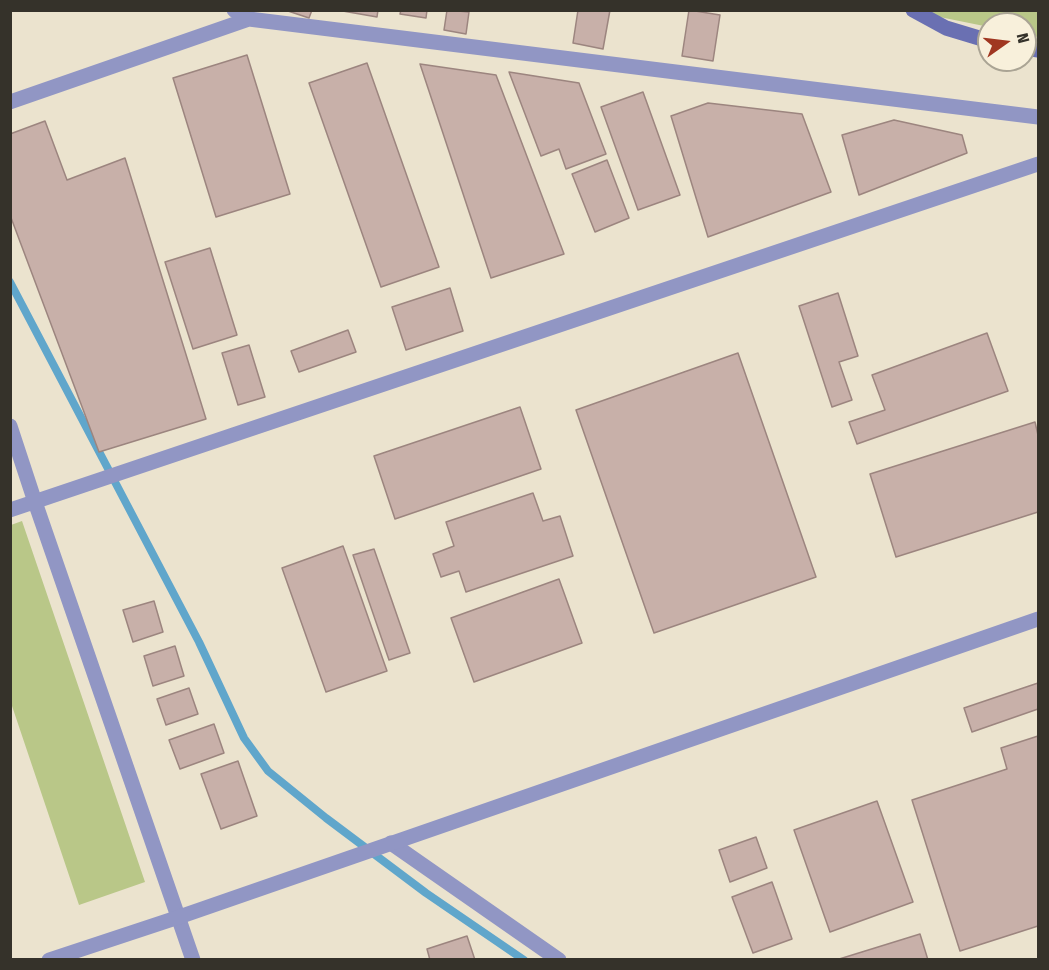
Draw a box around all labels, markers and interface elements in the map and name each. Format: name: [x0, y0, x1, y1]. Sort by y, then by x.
north arrow: [977, 12, 1037, 72]
text: N: [1013, 31, 1033, 45]

